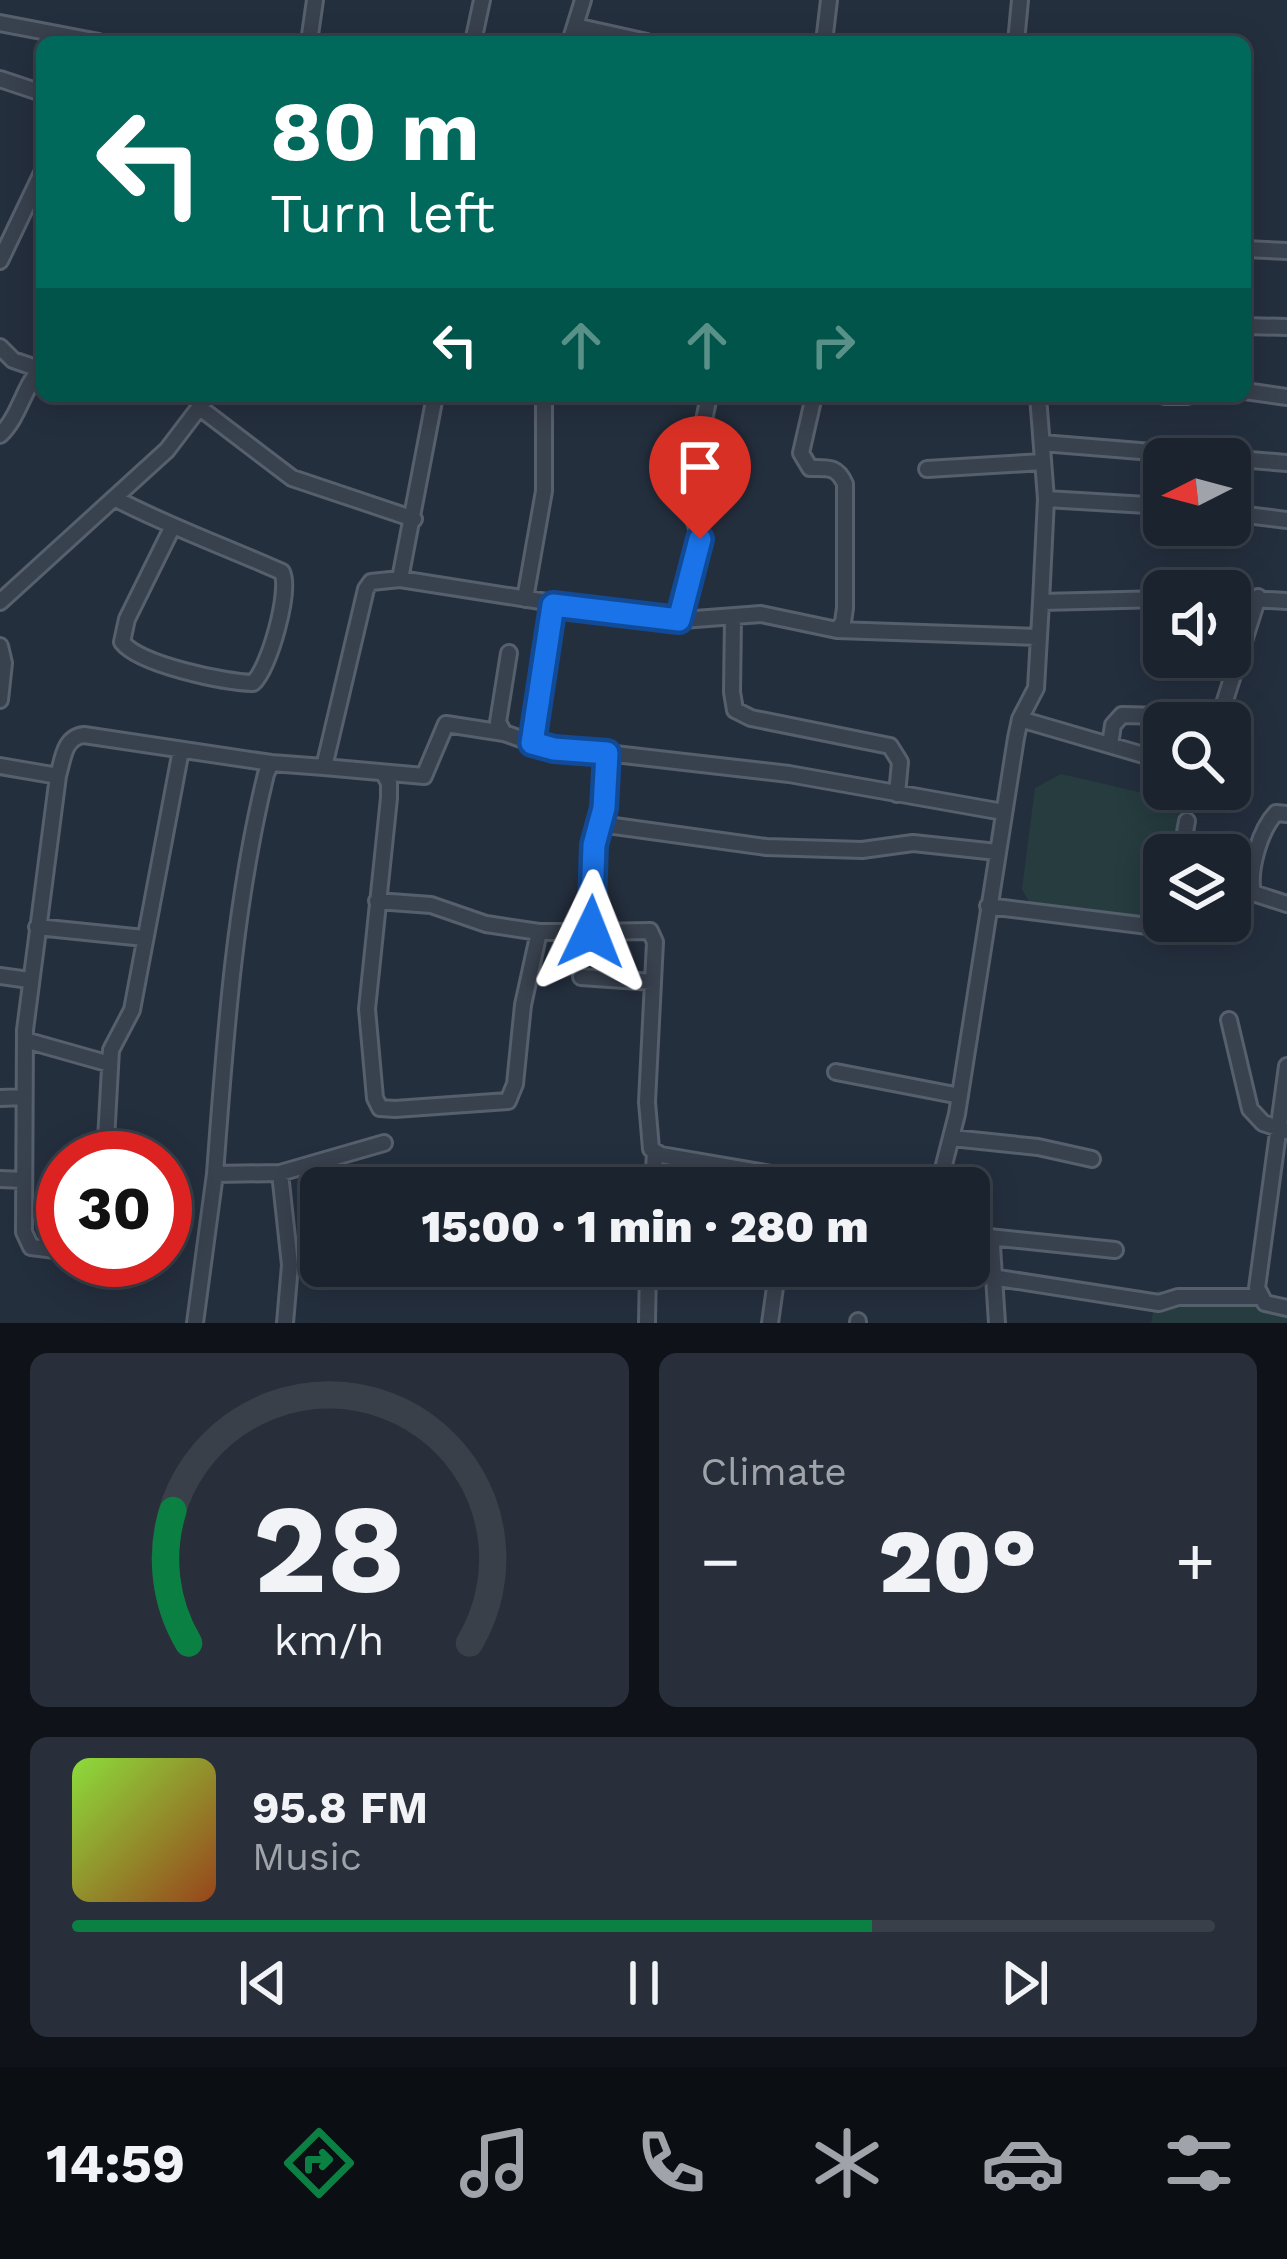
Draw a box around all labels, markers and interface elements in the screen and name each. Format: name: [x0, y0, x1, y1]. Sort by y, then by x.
text: 80 m: [270, 82, 480, 180]
icon: left: [72, 84, 228, 240]
text: Turn left: [270, 182, 495, 245]
icon: left: [422, 312, 488, 378]
icon: ahead: [548, 312, 614, 378]
icon: ahead: [674, 312, 740, 378]
icon: right: [800, 312, 866, 378]
pin: [649, 416, 751, 539]
icon: arrive: [667, 434, 733, 500]
north arrow: [1143, 438, 1251, 546]
map controls: [1143, 438, 1251, 942]
button: sound: [1143, 570, 1251, 678]
button: search: [1143, 702, 1251, 810]
button: layers: [1143, 834, 1251, 942]
position arrow: [528, 869, 654, 995]
speed limit sign: 30: [36, 1131, 192, 1287]
text: 15:00 · 1 min · 280 m: [421, 1200, 869, 1253]
text: Climate: [701, 1449, 847, 1494]
text: 28: [253, 1476, 406, 1622]
text: 20°: [879, 1508, 1037, 1614]
text: −: [701, 1523, 740, 1600]
text: +: [1175, 1523, 1215, 1600]
text: km/h: [274, 1615, 384, 1665]
text: 95.8 FM: [252, 1781, 428, 1834]
text: Music: [252, 1834, 362, 1879]
icon: previous: [230, 1950, 296, 2016]
icon: pause: [611, 1950, 677, 2016]
icon: next: [992, 1950, 1058, 2016]
icon: directions: [277, 2121, 361, 2205]
icon: music: [453, 2121, 537, 2205]
icon: phone: [629, 2121, 713, 2205]
icon: climate: [805, 2121, 889, 2205]
icon: car: [981, 2121, 1065, 2205]
icon: filters: [1157, 2121, 1241, 2205]
text: 14:59: [46, 2132, 185, 2195]

